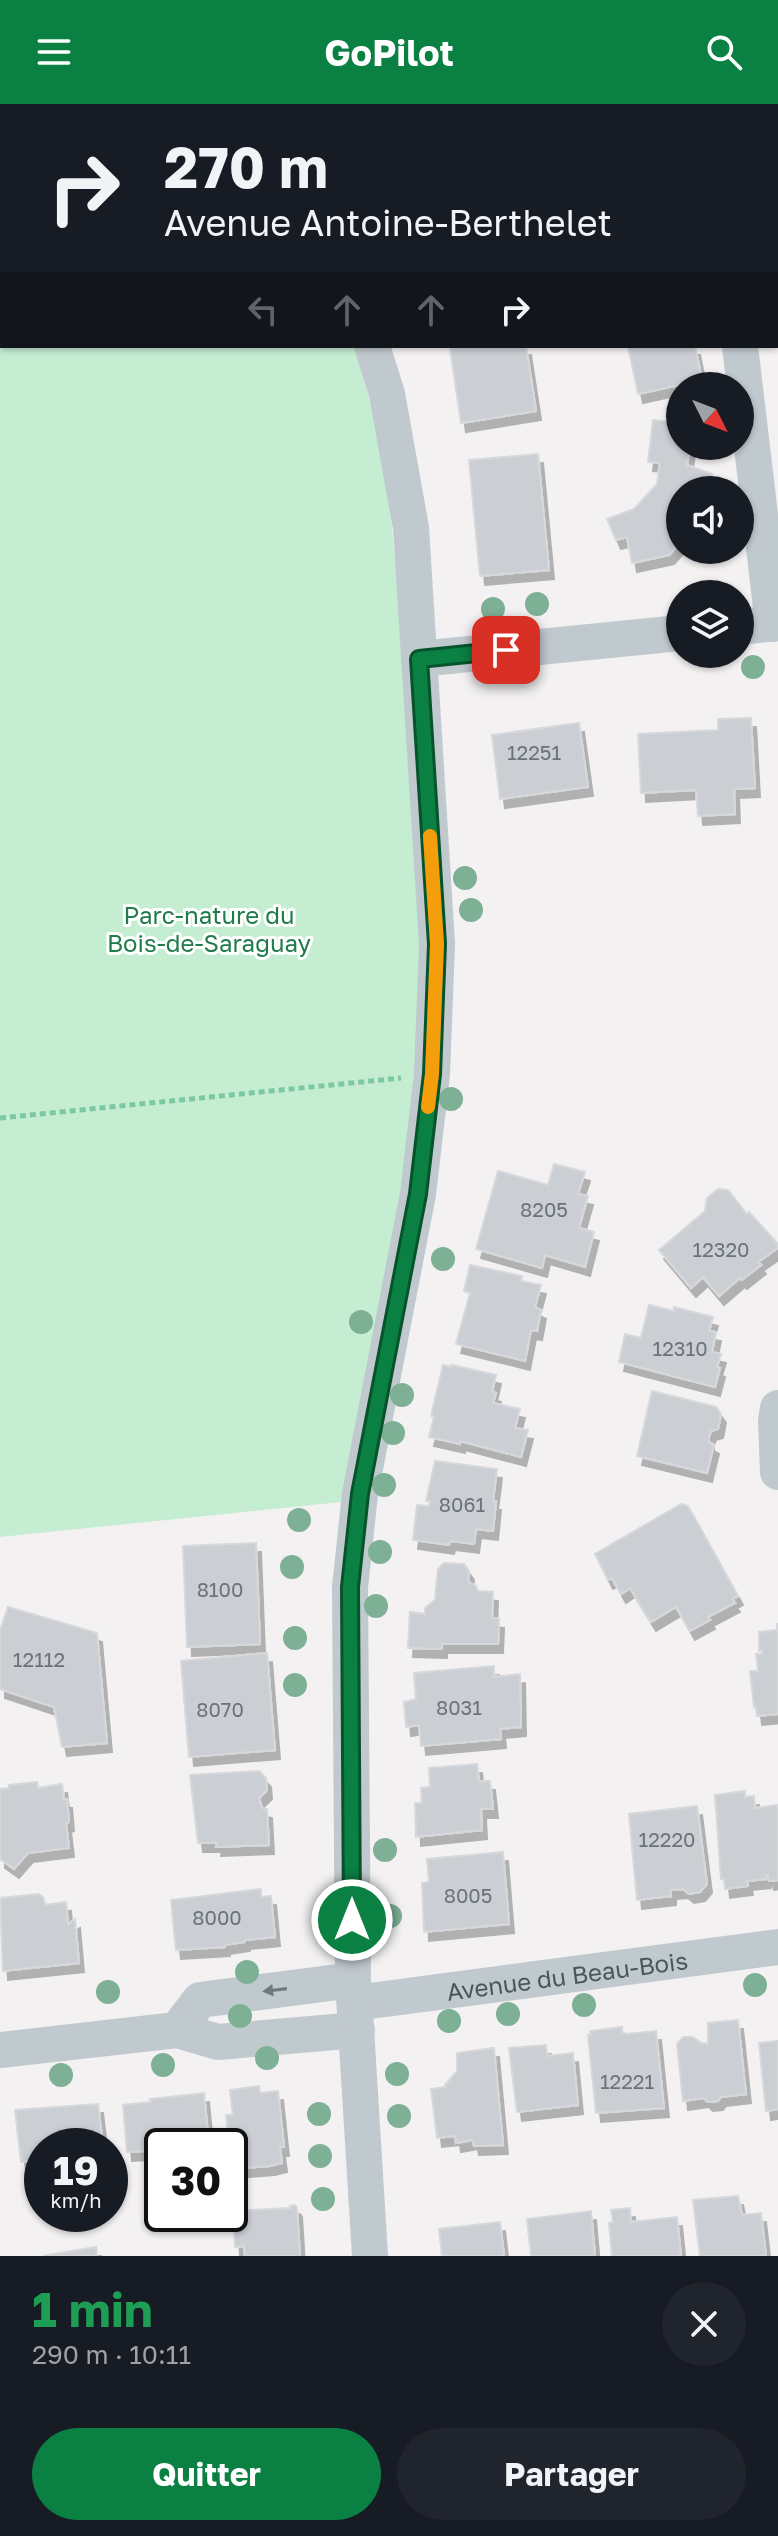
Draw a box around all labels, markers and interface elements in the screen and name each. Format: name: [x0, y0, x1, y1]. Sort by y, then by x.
icon: menu: [32, 30, 76, 74]
icon: search: [702, 30, 746, 74]
text: GoPilot: [324, 31, 454, 74]
text: 270 m: [164, 133, 328, 200]
icon: right: [32, 136, 136, 240]
text: Avenue Antoine-Berthelet: [164, 201, 612, 244]
icon: left: [241, 288, 285, 332]
icon: ahead: [325, 288, 369, 332]
icon: ahead: [409, 288, 453, 332]
icon: right: [493, 288, 537, 332]
north arrow: [666, 372, 754, 460]
map controls: [666, 372, 754, 668]
button: sound: [666, 476, 754, 564]
button: layers: [666, 580, 754, 668]
pin: [472, 616, 540, 684]
icon: arrive: [484, 628, 528, 672]
house number: 12251: [507, 740, 561, 764]
park label: Parc-nature du Bois-de-Saraguay: [107, 900, 311, 957]
house number: 8205: [520, 1197, 568, 1221]
house number: 12320: [693, 1237, 750, 1261]
house number: 12310: [652, 1336, 708, 1360]
house number: 8061: [439, 1492, 485, 1516]
house number: 8100: [197, 1577, 243, 1601]
house number: 12112: [13, 1647, 65, 1671]
house number: 8031: [436, 1695, 482, 1719]
house number: 8070: [196, 1697, 244, 1721]
house number: 12220: [639, 1827, 695, 1851]
position arrow: [310, 1878, 394, 1962]
house number: 8005: [444, 1883, 492, 1907]
house number: 8000: [192, 1905, 242, 1929]
street label: Avenue du Beau-Bois: [445, 1945, 689, 2005]
one-way arrow: [263, 1984, 288, 1997]
house number: 12221: [600, 2069, 654, 2093]
speed limit sign: 30: [144, 2128, 248, 2232]
text: 19: [53, 2146, 99, 2194]
text: km/h: [51, 2188, 101, 2212]
text: 1 min: [32, 2280, 153, 2338]
button: close: [662, 2282, 746, 2366]
text: 290 m · 10:11: [32, 2339, 191, 2370]
button: Quitter: [32, 2428, 381, 2520]
button: Partager: [397, 2428, 746, 2520]

